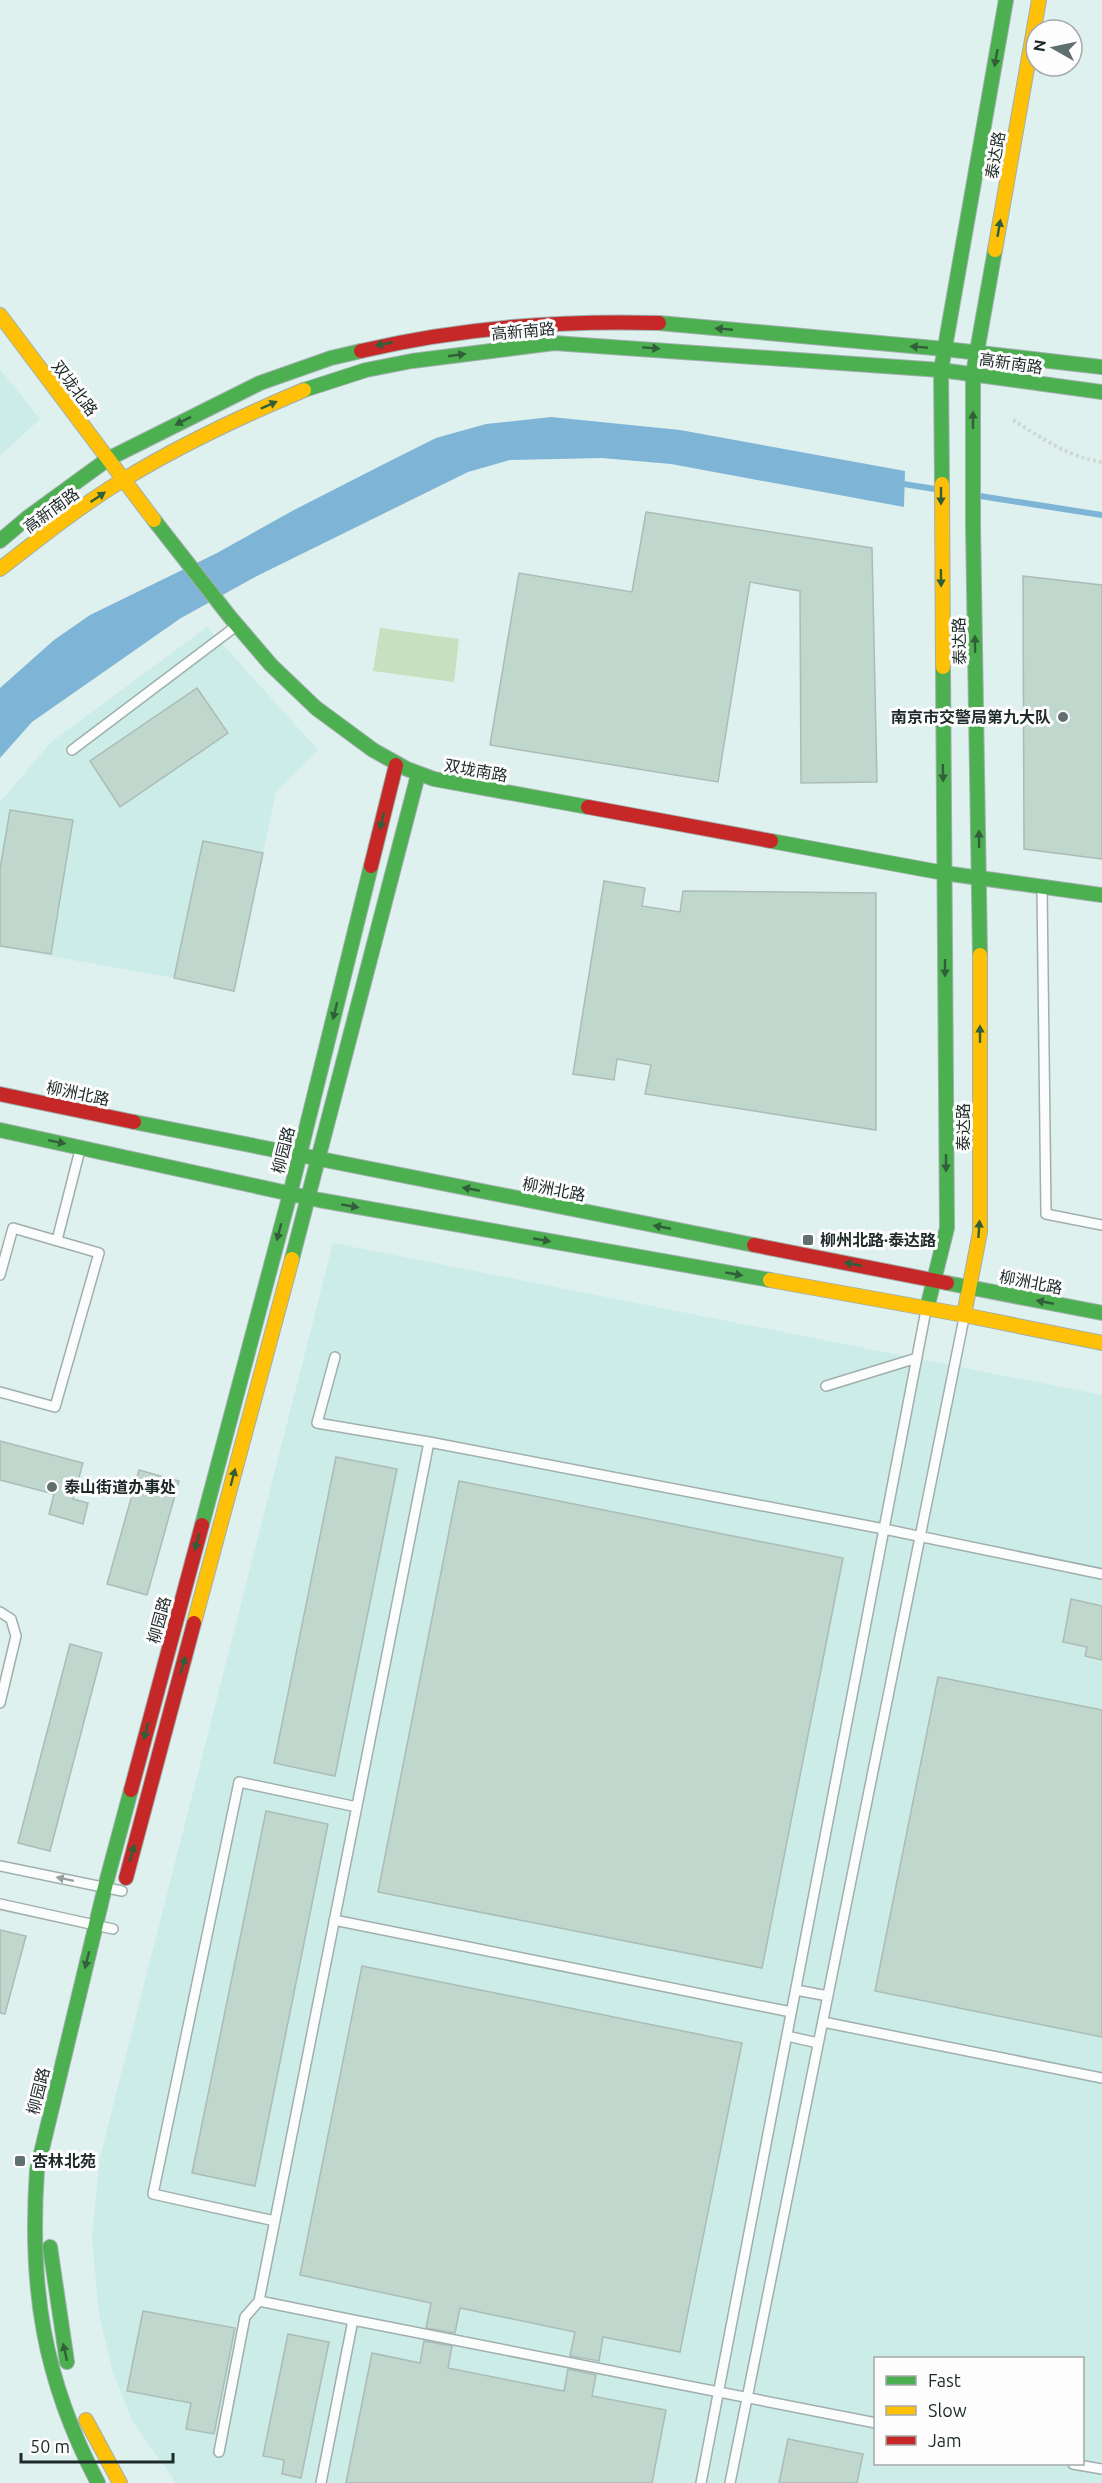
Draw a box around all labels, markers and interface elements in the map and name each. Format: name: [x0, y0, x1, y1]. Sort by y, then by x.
north arrow: [1024, 18, 1084, 78]
text: N: [1029, 38, 1049, 53]
one-way arrow: [991, 48, 1000, 67]
street label: 泰达路: [982, 130, 1008, 180]
one-way arrow: [995, 218, 1004, 237]
street label: 高新南路: [490, 319, 556, 343]
one-way arrow: [715, 324, 734, 334]
one-way arrow: [374, 340, 393, 349]
one-way arrow: [909, 342, 928, 352]
one-way arrow: [641, 344, 660, 353]
one-way arrow: [447, 350, 466, 360]
street label: 高新南路: [978, 350, 1044, 376]
street label: 双垅北路: [49, 357, 101, 419]
one-way arrow: [261, 400, 278, 409]
one-way arrow: [968, 411, 978, 430]
one-way arrow: [175, 417, 192, 426]
street label: 高新南路: [20, 484, 82, 536]
one-way arrow: [936, 487, 946, 506]
one-way arrow: [90, 492, 106, 503]
one-way arrow: [936, 569, 946, 588]
street label: 泰达路: [950, 617, 968, 665]
one-way arrow: [971, 634, 980, 653]
place label: 南京市交警局第九大队: [891, 708, 1051, 726]
marker: 南京市交警局第九大队: [1056, 710, 1070, 724]
street label: 双垅南路: [443, 756, 509, 784]
one-way arrow: [938, 764, 948, 783]
one-way arrow: [377, 812, 387, 831]
one-way arrow: [974, 829, 984, 848]
one-way arrow: [940, 959, 949, 978]
one-way arrow: [329, 1001, 339, 1020]
one-way arrow: [975, 1024, 985, 1043]
street label: 柳洲北路: [45, 1078, 111, 1108]
street label: 泰达路: [954, 1103, 972, 1151]
street label: 柳园路: [268, 1125, 298, 1175]
one-way arrow: [48, 1138, 66, 1148]
one-way arrow: [941, 1154, 951, 1173]
street label: 柳洲北路: [521, 1174, 587, 1204]
one-way arrow: [461, 1184, 480, 1193]
one-way arrow: [341, 1202, 360, 1211]
one-way arrow: [975, 1219, 984, 1238]
one-way arrow: [652, 1222, 671, 1231]
one-way arrow: [274, 1223, 284, 1241]
place label: 柳州北路·泰达路: [820, 1231, 936, 1249]
marker: 柳州北路·泰达路: [801, 1233, 815, 1247]
one-way arrow: [533, 1236, 552, 1245]
one-way arrow: [844, 1259, 863, 1268]
street label: 柳洲北路: [998, 1267, 1064, 1297]
one-way arrow: [725, 1270, 744, 1279]
one-way arrow: [1035, 1297, 1054, 1306]
one-way arrow: [229, 1468, 239, 1486]
place label: 泰山街道办事处: [64, 1478, 176, 1496]
marker: 泰山街道办事处: [45, 1480, 59, 1494]
one-way arrow: [191, 1533, 201, 1551]
street label: 柳园路: [144, 1594, 174, 1646]
one-way arrow: [178, 1656, 188, 1674]
one-way arrow: [141, 1721, 151, 1740]
one-way arrow: [128, 1844, 137, 1862]
one-way arrow: [55, 1874, 74, 1883]
one-way arrow: [81, 1951, 91, 1969]
street label: 柳园路: [23, 2066, 53, 2116]
place label: 杏林北苑: [32, 2152, 96, 2170]
marker: 杏林北苑: [13, 2154, 27, 2168]
one-way arrow: [60, 2343, 69, 2362]
legend: [874, 2357, 1084, 2465]
text: Fast: [928, 2370, 961, 2390]
text: Slow: [928, 2400, 967, 2420]
scale bar: [21, 2426, 172, 2464]
text: Jam: [928, 2430, 962, 2450]
text: 50 m: [30, 2436, 70, 2456]

